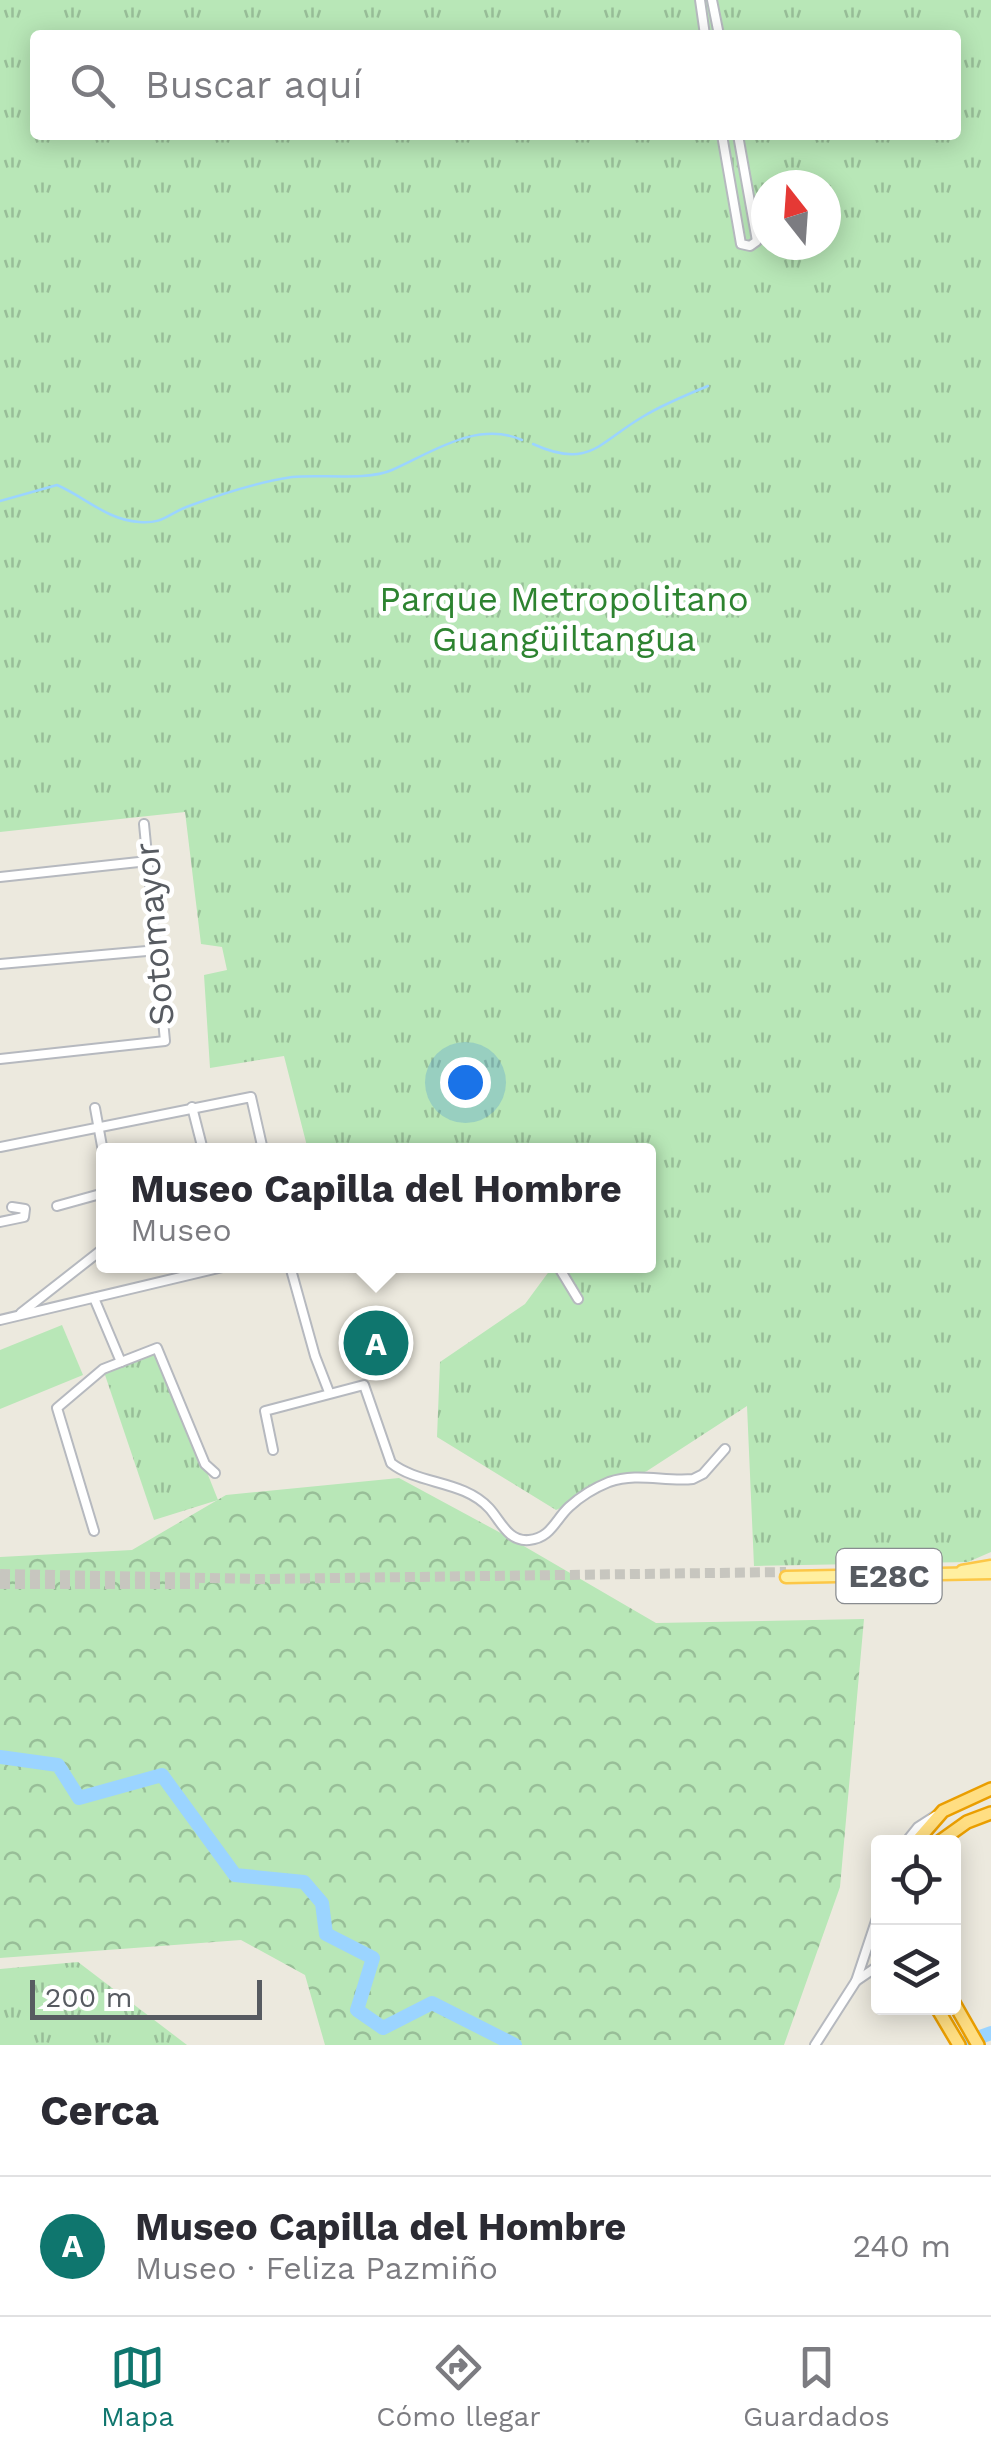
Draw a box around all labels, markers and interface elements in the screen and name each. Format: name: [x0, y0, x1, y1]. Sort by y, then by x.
search box: [30, 30, 961, 140]
icon: search: [65, 58, 120, 113]
text: Buscar aquí: [145, 63, 363, 107]
north arrow: [751, 170, 841, 260]
park label: Parque Metropolitano Guangüiltangua: [379, 578, 749, 660]
street label: Sotomayor: [125, 840, 183, 1028]
your location: [440, 1057, 491, 1108]
popup: [96, 1143, 656, 1273]
text: Museo Capilla del Hombre: [130, 1167, 622, 1211]
text: Museo: [130, 1211, 232, 1249]
pin: A: [344, 1306, 408, 1380]
road number: E28C: [836, 1549, 942, 1603]
map controls: [871, 1835, 961, 2015]
button: locate: [871, 1835, 961, 1925]
button: layers: [871, 1925, 961, 2015]
scale bar: [30, 1975, 262, 2020]
text: 200 m: [45, 1981, 132, 2014]
text: Cerca: [40, 2086, 159, 2135]
text: Museo Capilla del Hombre: [135, 2205, 626, 2249]
text: A: [62, 2227, 83, 2265]
text: 240 m: [852, 2227, 951, 2265]
text: Museo · Feliza Pazmiño: [135, 2249, 498, 2287]
tab: Mapa: [101, 2340, 174, 2433]
tab: Cómo llegar: [376, 2340, 541, 2433]
tab: Guardados: [743, 2340, 890, 2433]

